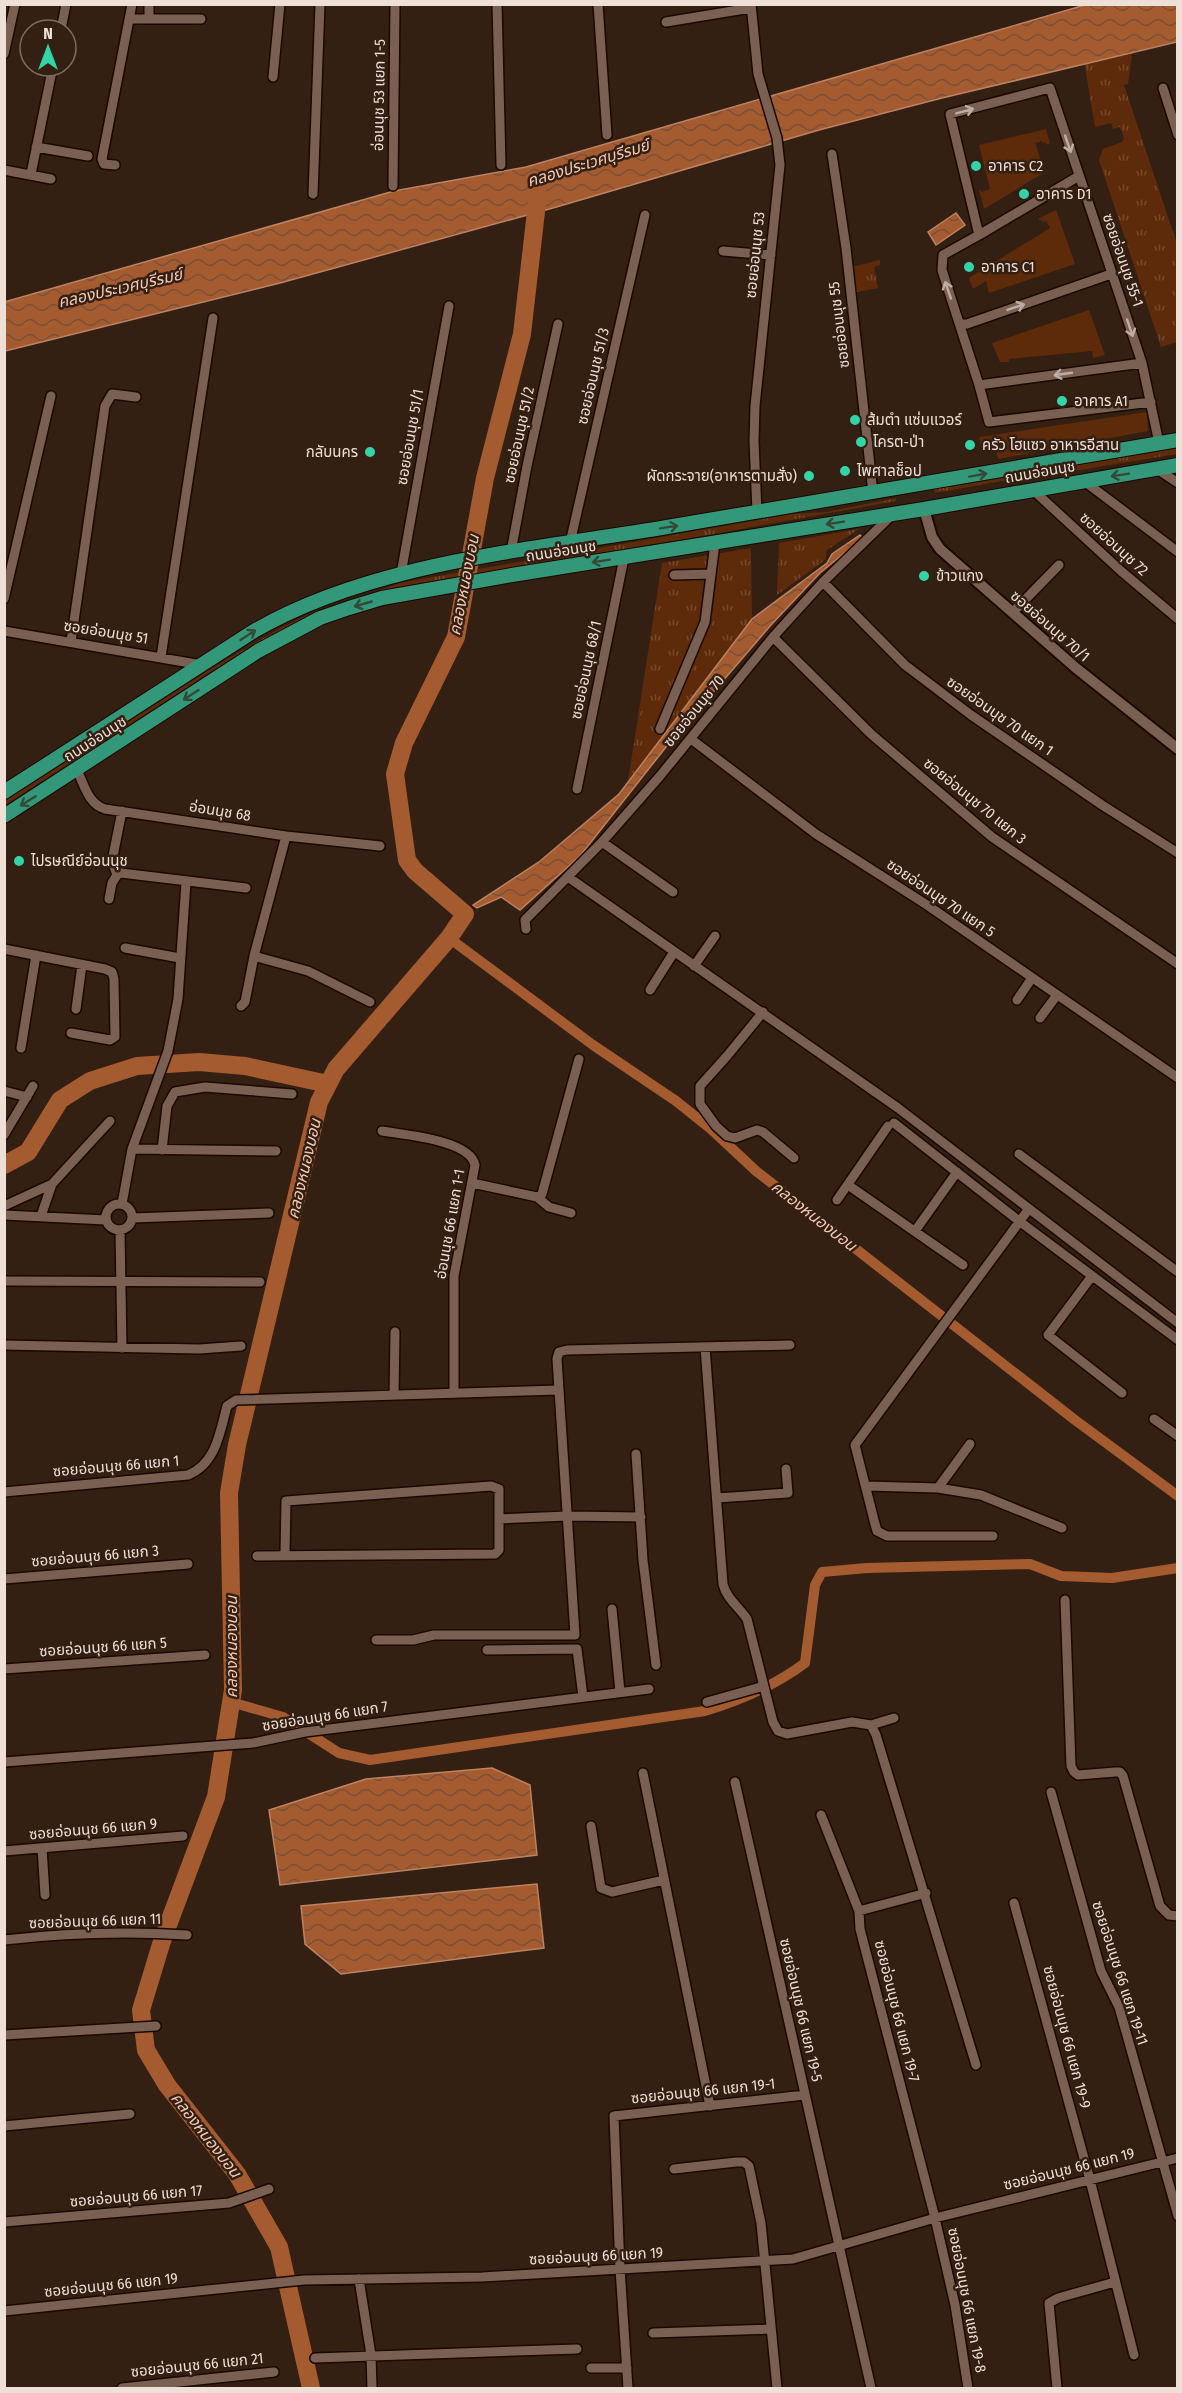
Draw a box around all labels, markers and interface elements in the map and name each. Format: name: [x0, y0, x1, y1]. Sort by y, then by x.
north arrow: [18, 18, 78, 78]
text: N: [43, 24, 53, 43]
street label: อ่อนนุช 53 แยก 1-5: [369, 39, 389, 151]
one-way arrow: [955, 104, 974, 116]
water label: คลองประเวศบุรีรมย์: [525, 134, 655, 192]
one-way arrow: [1064, 134, 1075, 152]
place label: อาคาร C2: [988, 157, 1043, 175]
marker: อาคาร C2: [969, 159, 983, 173]
place label: อาคาร D1: [1036, 185, 1091, 203]
marker: อาคาร D1: [1017, 187, 1031, 201]
street label: ซอยอ่อนนุช 53: [742, 211, 769, 299]
street label: ซอยอ่อนนุช 55-1: [1099, 211, 1147, 309]
place label: อาคาร C1: [981, 258, 1035, 276]
marker: อาคาร C1: [962, 260, 976, 274]
water label: คลองประเวศบุรีรมย์: [56, 264, 187, 312]
street label: ซอยอ่อนนุช 55: [825, 281, 853, 369]
one-way arrow: [942, 281, 953, 300]
one-way arrow: [1006, 301, 1024, 312]
one-way arrow: [1126, 318, 1137, 337]
street label: ซอยอ่อนนุช 51/3: [573, 326, 613, 426]
one-way arrow: [1054, 368, 1074, 379]
street label: ซอยอ่อนนุช 51/2: [500, 385, 538, 485]
street label: ซอยอ่อนนุช 51/1: [393, 388, 427, 486]
place label: อาคาร A1: [1074, 392, 1128, 410]
marker: อาคาร A1: [1055, 394, 1069, 408]
place label: ส้มตำ แซ่บเเวอร์: [867, 411, 962, 429]
marker: ส้มตำ แซ่บเเวอร์: [848, 413, 862, 427]
place label: โครต-ป่า: [873, 433, 924, 451]
marker: โครต-ป่า: [854, 435, 868, 449]
place label: ครัว โฮแซว อาหารอีสาน: [982, 436, 1119, 454]
marker: ครัว โฮแซว อาหารอีสาน: [963, 438, 977, 452]
place label: กลับนคร: [306, 443, 358, 461]
marker: กลับนคร: [363, 445, 377, 459]
street label: ถนนอ่อนนุช: [1003, 457, 1077, 487]
place label: ไพศาลช็อป: [856, 462, 922, 480]
marker: ไพศาลช็อป: [838, 464, 852, 478]
place label: ผัดกระจาย(อาหารตามสั่ง): [646, 466, 797, 485]
marker: ผัดกระจาย(อาหารตามสั่ง): [802, 469, 816, 483]
one-way arrow: [967, 469, 987, 480]
one-way arrow: [1110, 470, 1130, 481]
street label: ซอยอ่อนนุช 72: [1076, 509, 1152, 580]
one-way arrow: [826, 518, 845, 529]
one-way arrow: [659, 521, 679, 532]
water label: คลองหนองบอน: [445, 532, 483, 637]
street label: ถนนอ่อนนุช: [524, 537, 598, 565]
one-way arrow: [592, 556, 611, 567]
place label: ข้าวแกง: [936, 567, 983, 585]
marker: ข้าวแกง: [917, 569, 931, 583]
street label: ซอยอ่อนนุช 70/1: [1007, 587, 1093, 665]
one-way arrow: [354, 599, 373, 610]
street label: ซอยอ่อนนุช 51: [62, 616, 150, 648]
street label: ซอยอ่อนนุช 68/1: [567, 619, 605, 721]
one-way arrow: [239, 629, 256, 641]
street label: ซอยอ่อนนุช 70: [660, 672, 728, 750]
street label: ซอยอ่อนนุช 70 แยก 1: [943, 673, 1057, 759]
one-way arrow: [183, 688, 200, 701]
street label: ถนนอ่อนนุช: [60, 712, 130, 766]
street label: ซอยอ่อนนุช 70 แยก 3: [920, 754, 1030, 848]
one-way arrow: [20, 796, 37, 808]
street label: อ่อนนุช 68: [188, 797, 252, 825]
place label: ไปรษณีย์อ่อนนุช: [30, 852, 128, 870]
marker: ไปรษณีย์อ่อนนุช: [12, 854, 26, 868]
street label: ซอยอ่อนนุช 70 แยก 5: [883, 855, 999, 941]
water label: คลองหนองบอน: [283, 1116, 325, 1221]
street label: อ่อนนุช 66 แยก 1-1: [431, 1168, 469, 1280]
water label: คลองหนองบอน: [768, 1177, 861, 1256]
street label: ซอยอ่อนนุช 66 แยก 1: [52, 1451, 180, 1481]
street label: ซอยอ่อนนุช 66 แยก 3: [30, 1541, 160, 1571]
water label: คลองหนองบอน: [222, 1595, 241, 1698]
street label: ซอยอ่อนนุช 66 แยก 5: [39, 1634, 168, 1660]
street label: ซอยอ่อนนุช 66 แยก 7: [261, 1697, 389, 1735]
street label: ซอยอ่อนนุช 66 แยก 9: [28, 1814, 158, 1844]
street label: ซอยอ่อนนุช 66 แยก 19-11: [1088, 1899, 1152, 2047]
street label: ซอยอ่อนนุช 66 แยก 11: [28, 1910, 162, 1932]
street label: ซอยอ่อนนุช 66 แยก 19-5: [776, 1937, 826, 2084]
street label: ซอยอ่อนนุช 66 แยก 19-7: [871, 1938, 923, 2084]
street label: ซอยอ่อนนุช 66 แยก 19-9: [1039, 1964, 1095, 2110]
street label: ซอยอ่อนนุช 66 แยก 19-1: [630, 2074, 776, 2108]
water label: คลองหนองบอน: [167, 2089, 246, 2182]
street label: ซอยอ่อนนุช 66 แยก 19: [1002, 2144, 1136, 2194]
street label: ซอยอ่อนนุช 66 แยก 17: [69, 2181, 203, 2211]
street label: ซอยอ่อนนุช 66 แยก 19-8: [944, 2226, 990, 2374]
street label: ซอยอ่อนนุช 66 แยก 19: [528, 2243, 664, 2269]
street label: ซอยอ่อนนุช 66 แยก 19: [43, 2269, 179, 2301]
street label: ซอยอ่อนนุช 66 แยก 21: [130, 2349, 264, 2381]

